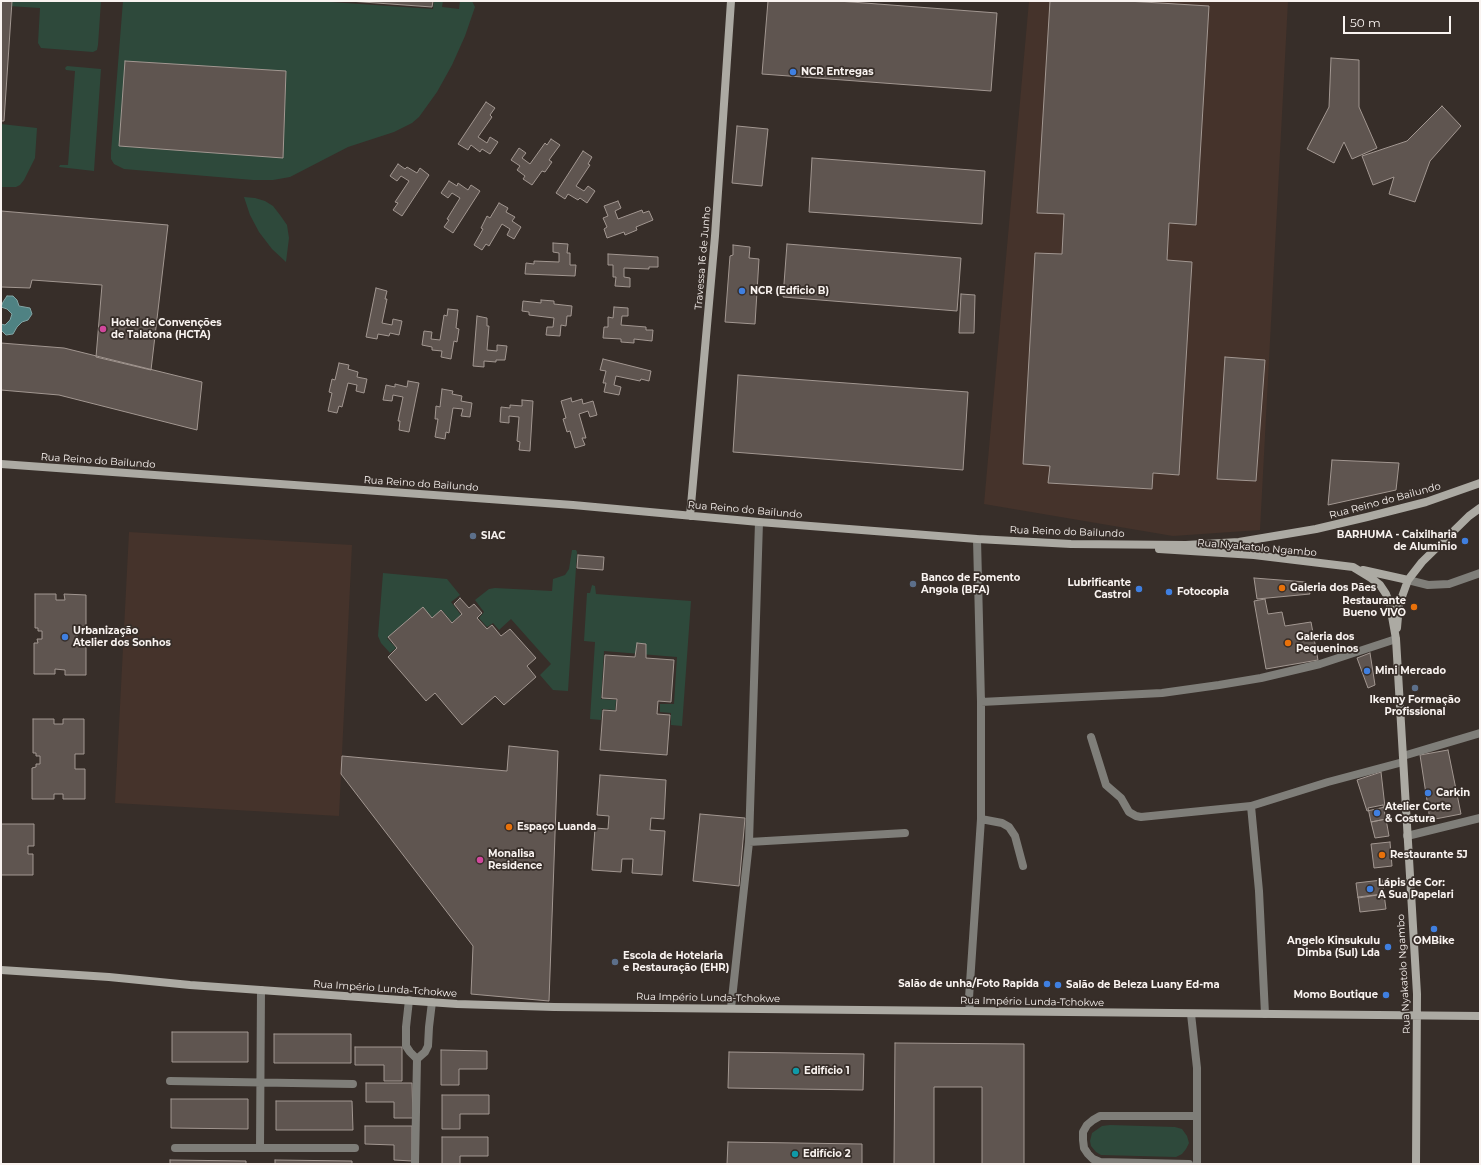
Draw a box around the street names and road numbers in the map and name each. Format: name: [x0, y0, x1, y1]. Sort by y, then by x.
street label: Travessa 16 de Junho: [692, 206, 714, 310]
street label: Rua Reino do Bailundo: [40, 451, 156, 471]
street label: Rua Reino do Bailundo: [363, 474, 479, 494]
street label: Rua Reino do Bailundo: [1328, 480, 1442, 522]
street label: Rua Reino do Bailundo: [687, 499, 803, 521]
street label: Rua Reino do Bailundo: [1009, 524, 1125, 540]
street label: Rua Nyakatolo Ngambo: [1197, 537, 1317, 559]
street label: Rua Nyakatolo Ngambo: [1395, 914, 1413, 1034]
street label: Rua Império Lunda-Tchokwe: [313, 978, 457, 1000]
street label: Rua Império Lunda-Tchokwe: [636, 991, 780, 1005]
street label: Rua Império Lunda-Tchokwe: [960, 995, 1104, 1009]

